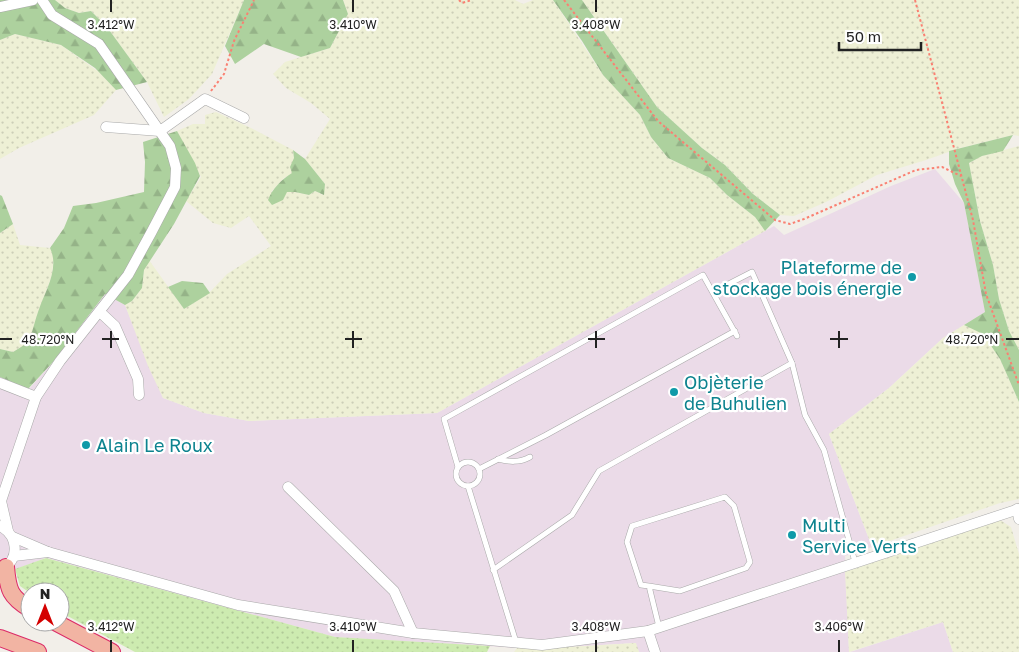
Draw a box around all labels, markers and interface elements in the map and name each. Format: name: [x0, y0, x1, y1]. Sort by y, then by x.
text: 3.412°W: [88, 17, 135, 32]
text: 3.410°W: [329, 17, 377, 32]
text: 3.408°W: [572, 17, 621, 32]
scale bar: [839, 20, 922, 52]
text: 50 m: [846, 27, 881, 45]
place label: Plateforme de stockage bois énergie: [713, 256, 902, 299]
marker: Plateforme de stockage bois énergie: [906, 271, 918, 283]
text: 48.720°N: [22, 332, 74, 347]
text: 48.720°N: [946, 332, 998, 347]
place label: Objèterie de Buhulien: [684, 371, 787, 414]
marker: Objèterie de Buhulien: [668, 386, 680, 398]
place label: Alain Le Roux: [96, 434, 213, 456]
marker: Alain Le Roux: [80, 439, 92, 451]
place label: Multi Service Verts: [802, 514, 917, 557]
marker: Multi Service Verts: [786, 529, 798, 541]
north arrow: [20, 582, 70, 632]
text: N: [40, 585, 50, 602]
text: 3.412°W: [88, 619, 135, 634]
text: 3.410°W: [329, 619, 377, 634]
text: 3.408°W: [572, 619, 621, 634]
text: 3.406°W: [815, 619, 864, 634]

